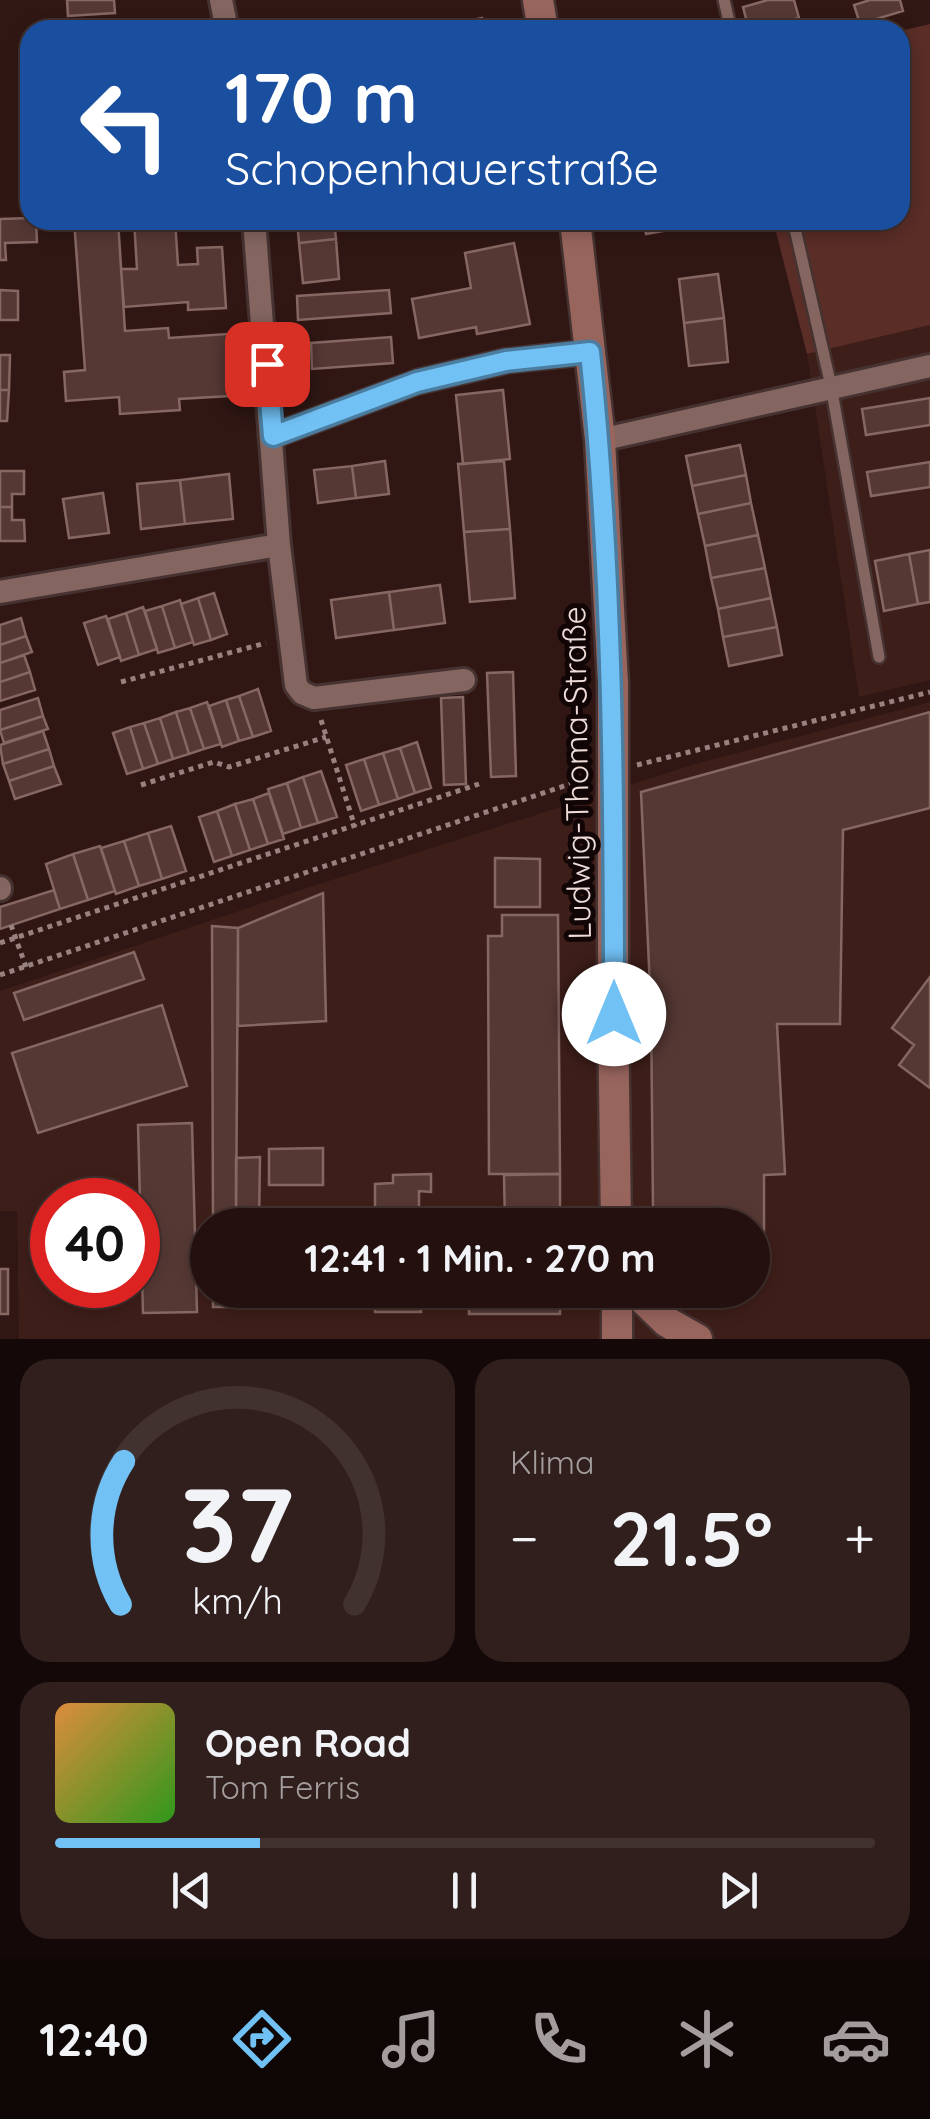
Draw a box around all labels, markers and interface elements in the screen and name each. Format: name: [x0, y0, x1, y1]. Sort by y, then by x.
text: 170 m: [225, 53, 418, 141]
icon: left: [60, 60, 190, 190]
text: Schopenhauerstraße: [225, 140, 659, 196]
pin: [225, 322, 310, 407]
icon: arrive: [240, 337, 295, 392]
street label: Ludwig-Thoma-Straße: [553, 606, 599, 940]
position arrow: [562, 962, 666, 1066]
speed limit sign: 40: [30, 1178, 160, 1308]
text: 12:41 · 1 Min. · 270 m: [304, 1234, 656, 1282]
text: Klima: [510, 1442, 594, 1482]
text: 37: [181, 1458, 294, 1588]
text: 21.5°: [610, 1491, 773, 1585]
text: −: [510, 1503, 539, 1572]
text: +: [844, 1503, 875, 1572]
text: km/h: [192, 1578, 283, 1623]
text: Open Road: [205, 1719, 411, 1767]
text: Tom Ferris: [205, 1767, 360, 1807]
icon: previous: [164, 1863, 219, 1918]
icon: pause: [437, 1863, 492, 1918]
icon: next: [711, 1863, 766, 1918]
icon: directions: [227, 2004, 297, 2074]
icon: music: [376, 2004, 446, 2074]
icon: phone: [524, 2004, 594, 2074]
icon: climate: [672, 2004, 742, 2074]
icon: car: [821, 2004, 891, 2074]
text: 12:40: [39, 2011, 149, 2067]

